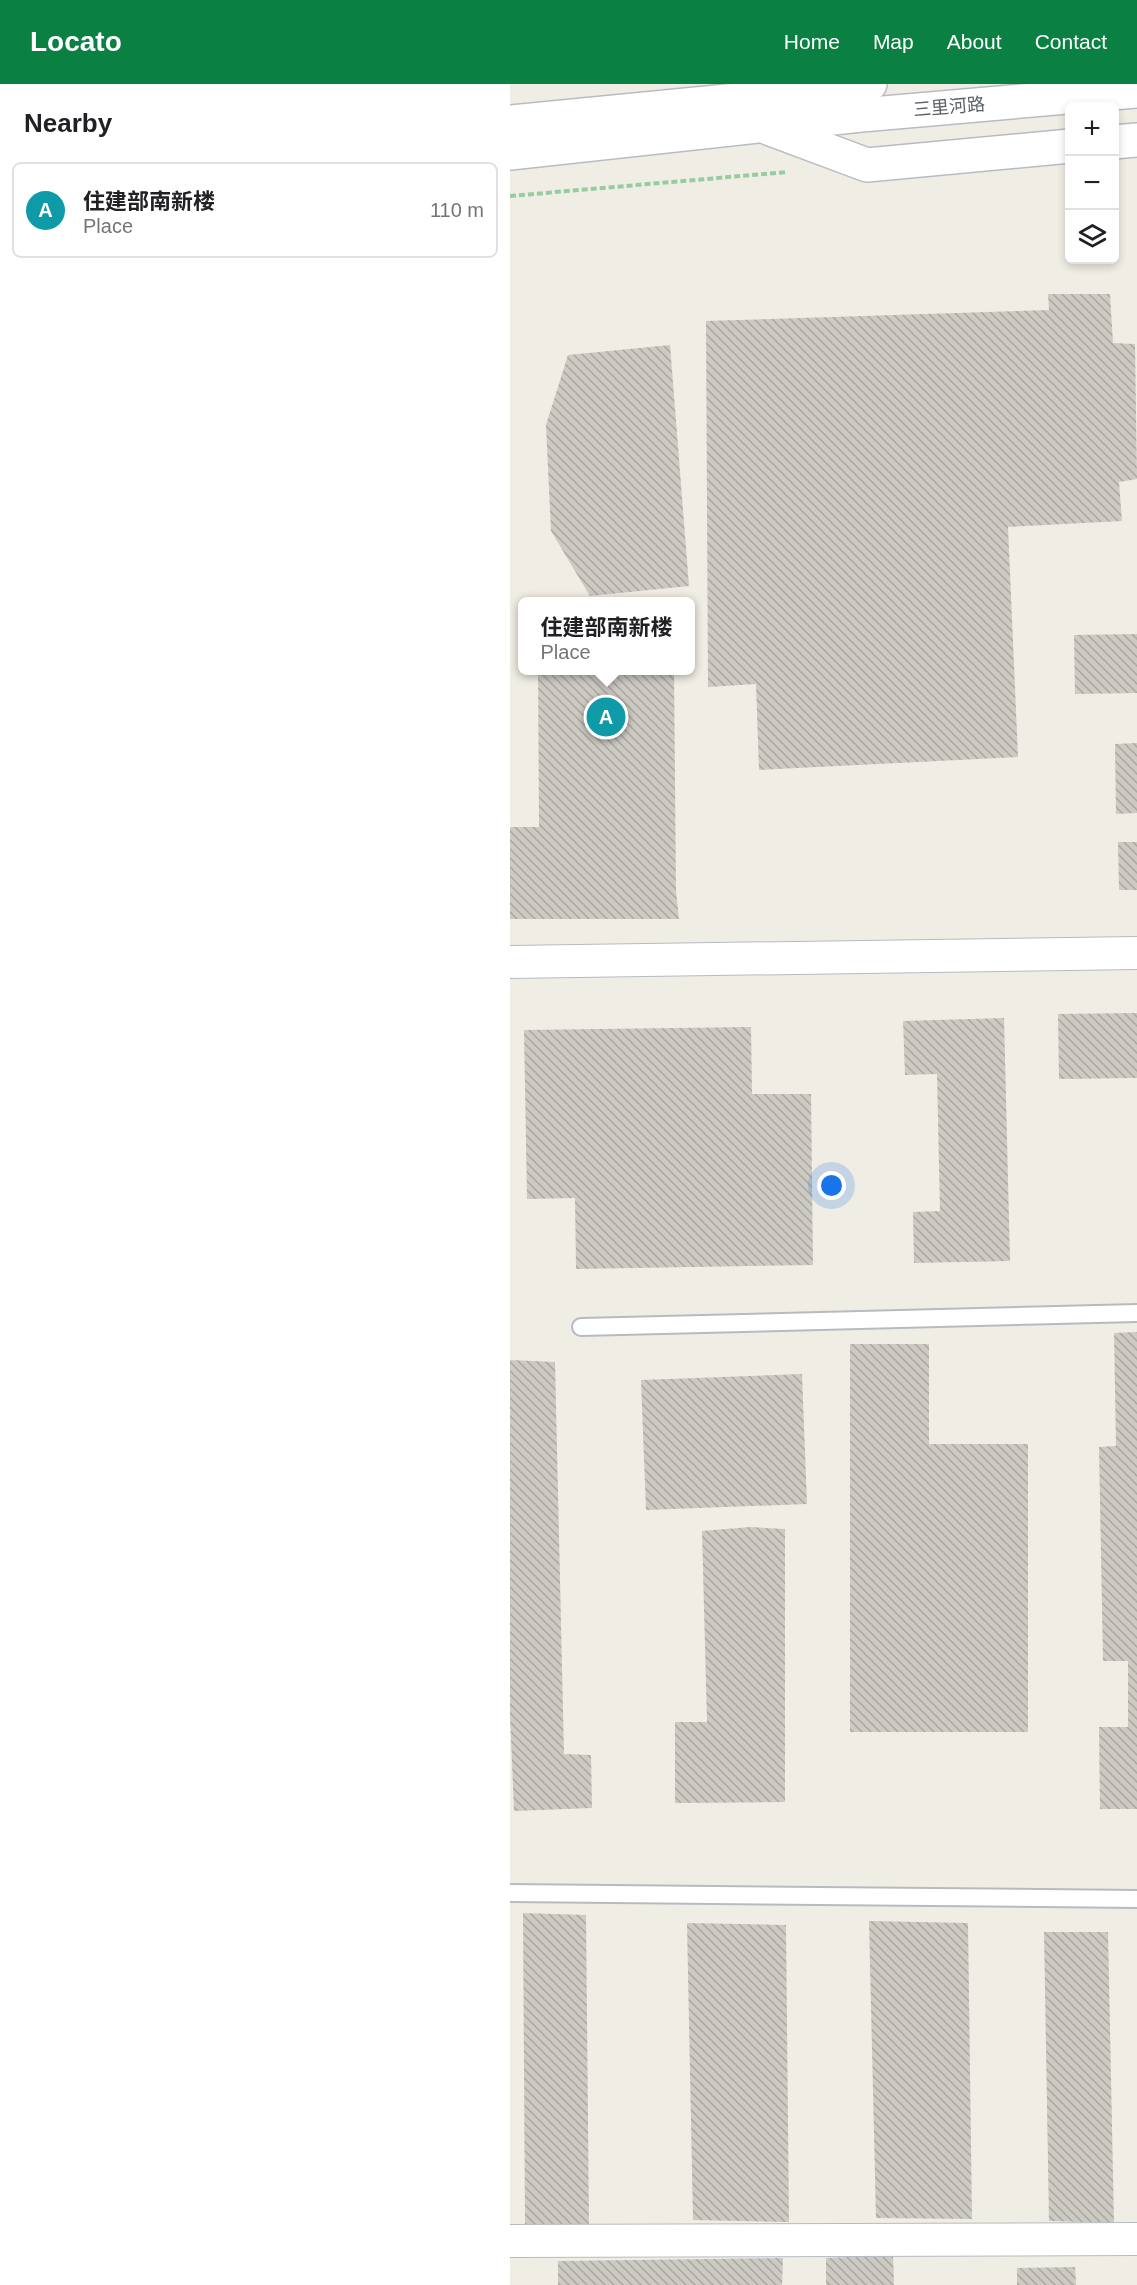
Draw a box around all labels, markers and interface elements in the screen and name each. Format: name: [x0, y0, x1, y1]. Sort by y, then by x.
text: Locato: [30, 26, 122, 57]
text: Home: [784, 30, 840, 53]
text: Map: [873, 30, 914, 53]
text: About: [947, 30, 1002, 53]
text: Contact: [1035, 30, 1107, 53]
street label: 三里河路: [912, 94, 986, 120]
map controls: [1065, 102, 1119, 264]
button: +: [1065, 102, 1119, 156]
text: Nearby: [24, 108, 112, 138]
button: −: [1065, 156, 1119, 210]
text: 住建部南新楼: [83, 189, 215, 214]
text: A: [38, 199, 53, 221]
text: 110 m: [430, 199, 484, 221]
button: layers: [1065, 210, 1119, 264]
text: Place: [83, 215, 133, 237]
popup: [518, 597, 695, 675]
text: 住建部南新楼: [540, 615, 673, 640]
text: Place: [540, 641, 591, 663]
pin: A: [586, 694, 626, 740]
your location: [817, 1171, 846, 1200]

